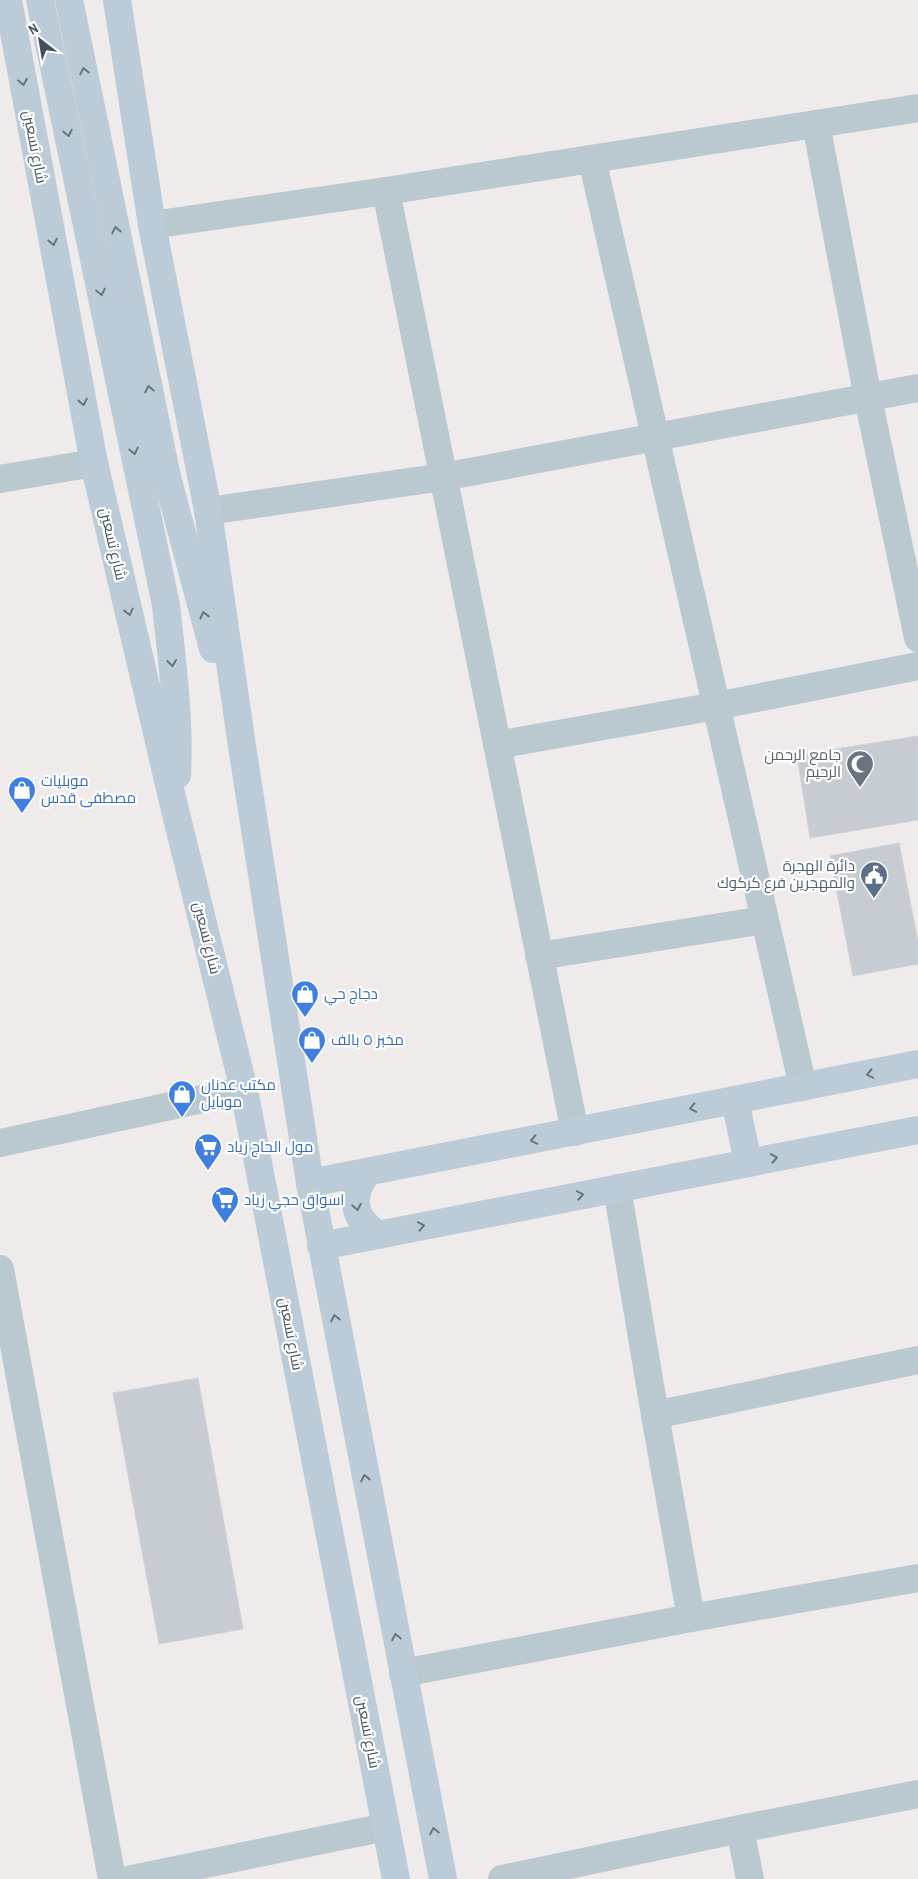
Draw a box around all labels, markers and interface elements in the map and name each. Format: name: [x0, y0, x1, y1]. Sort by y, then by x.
north arrow: [15, 15, 65, 65]
text: N: [25, 19, 41, 39]
one-way arrow: [79, 66, 90, 75]
one-way arrow: [17, 78, 28, 87]
street label: شارع تسعين: [17, 109, 53, 185]
one-way arrow: [62, 129, 72, 138]
one-way arrow: [112, 226, 122, 234]
one-way arrow: [47, 238, 57, 246]
one-way arrow: [95, 288, 106, 297]
one-way arrow: [144, 385, 155, 394]
one-way arrow: [77, 397, 87, 406]
one-way arrow: [129, 447, 139, 456]
street label: شارع تسعين: [94, 506, 132, 582]
one-way arrow: [123, 607, 134, 616]
one-way arrow: [199, 611, 210, 619]
one-way arrow: [166, 659, 177, 667]
place label: جامع الرحمن الرحيم: [764, 744, 841, 782]
mosque icon: جامع الرحمن الرحيم: [845, 749, 875, 788]
place label: موبليات مصطفى قدس: [41, 770, 136, 808]
shop icon: موبليات مصطفى قدس: [7, 775, 37, 814]
place label: دائرة الهجرة والمهجرين فرع كركوك: [717, 855, 855, 894]
public building icon: دائرة الهجرة والمهجرين فرع كركوك: [859, 860, 889, 899]
street label: شارع تسعين: [187, 900, 227, 976]
shop icon: دجاج حي: [290, 979, 320, 1018]
place label: دجاج حي: [324, 983, 378, 1006]
shop icon: مخبز ٥ بالف: [297, 1025, 327, 1064]
place label: مخبز ٥ بالف: [331, 1029, 404, 1050]
one-way arrow: [866, 1068, 875, 1078]
place label: مكتب عدنان موبايل: [201, 1074, 276, 1112]
shop icon: مكتب عدنان موبايل: [167, 1079, 197, 1118]
one-way arrow: [689, 1103, 698, 1113]
supermarket icon: مول الحاج زياد: [193, 1132, 223, 1171]
one-way arrow: [530, 1135, 539, 1145]
place label: مول الحاج زياد: [227, 1136, 313, 1158]
one-way arrow: [769, 1153, 778, 1163]
supermarket icon: اسواق حجي زياد: [210, 1185, 240, 1224]
place label: اسواق حجي زياد: [244, 1189, 344, 1212]
one-way arrow: [576, 1191, 584, 1201]
one-way arrow: [352, 1203, 362, 1212]
one-way arrow: [416, 1222, 425, 1232]
street label: شارع تسعين: [273, 1296, 309, 1372]
one-way arrow: [330, 1314, 341, 1323]
one-way arrow: [361, 1473, 371, 1482]
one-way arrow: [391, 1633, 401, 1642]
street label: شارع تسعين: [350, 1694, 386, 1770]
one-way arrow: [429, 1827, 440, 1836]

